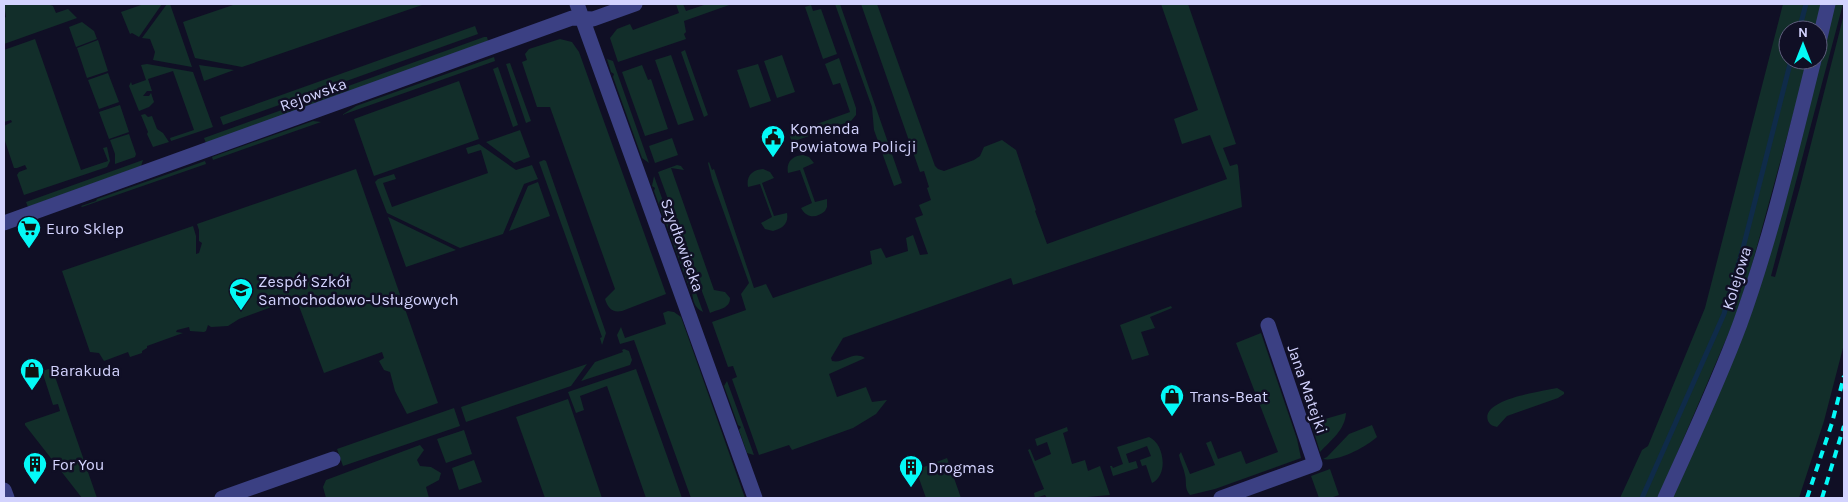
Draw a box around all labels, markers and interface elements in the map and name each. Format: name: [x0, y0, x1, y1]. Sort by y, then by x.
north arrow: [1778, 20, 1828, 70]
text: N: [1798, 24, 1808, 41]
street label: Rejowska: [277, 74, 349, 115]
place label: Komenda Powiatowa Policji: [790, 119, 917, 156]
public building icon: Komenda Powiatowa Policji: [760, 124, 786, 158]
street label: Szydłowiecka: [657, 196, 708, 295]
supermarket icon: Euro Sklep: [16, 215, 42, 249]
place label: Euro Sklep: [46, 219, 124, 238]
street label: Kolejowa: [1718, 244, 1755, 312]
place label: Zespół Szkół Samochodowo-Usługowych: [258, 272, 459, 309]
school or university icon: Zespół Szkół Samochodowo-Usługowych: [228, 277, 254, 311]
street label: Jana Matejki: [1283, 342, 1332, 436]
shop icon: Barakuda: [19, 357, 45, 391]
place label: Barakuda: [50, 361, 120, 380]
shop icon: Trans-Beat: [1159, 383, 1185, 417]
place label: Trans-Beat: [1190, 387, 1268, 406]
building icon: For You: [22, 451, 48, 485]
building icon: Drogmas: [898, 454, 924, 488]
place label: For You: [52, 455, 104, 474]
place label: Drogmas: [928, 458, 994, 477]

